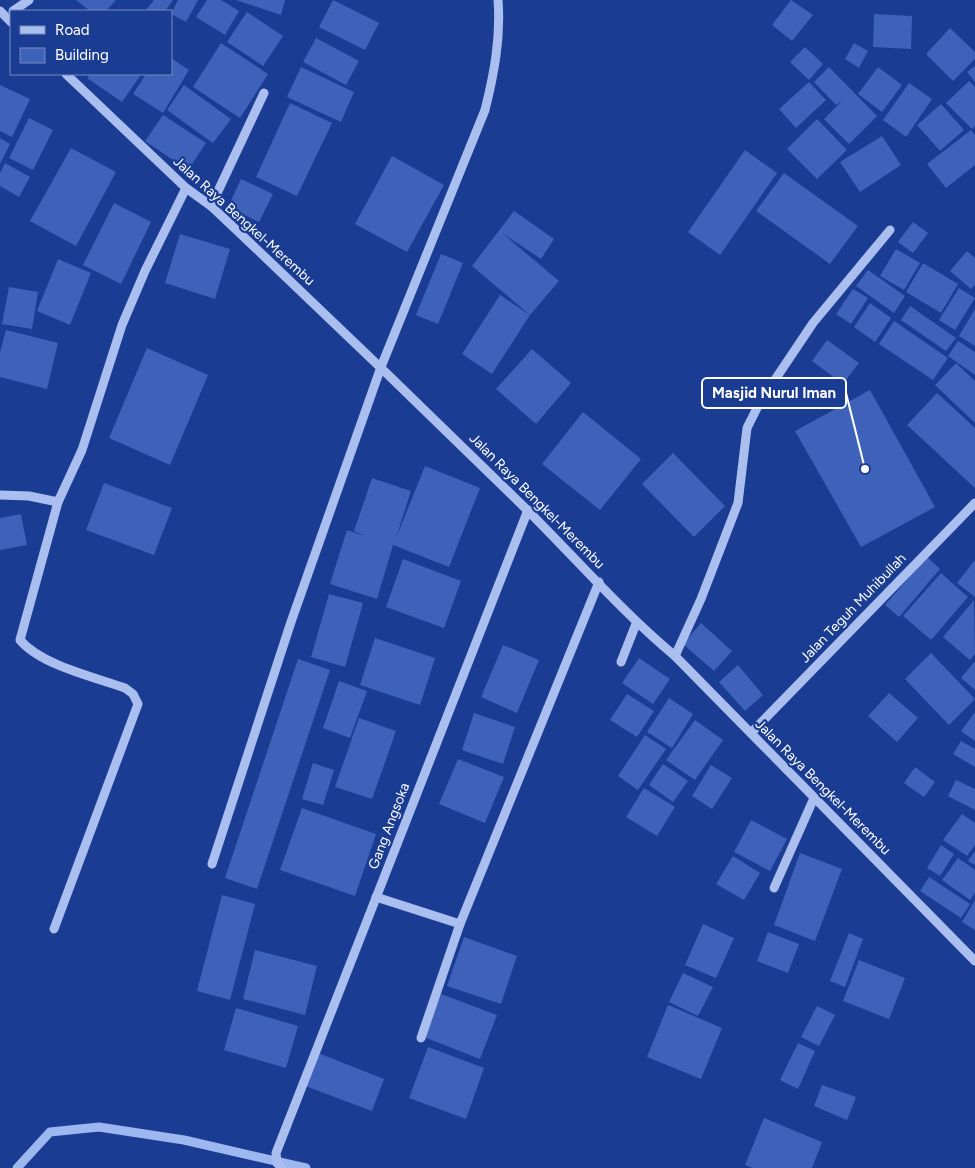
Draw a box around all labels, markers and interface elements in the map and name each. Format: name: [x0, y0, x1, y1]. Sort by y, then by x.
legend: [10, 10, 172, 75]
text: Road: [55, 21, 90, 39]
text: Building: [55, 46, 109, 64]
street label: Jalan Raya Bengkel-Merembu: [170, 153, 318, 289]
callout: Masjid Nurul Iman: [702, 378, 846, 408]
text: Masjid Nurul Iman: [712, 384, 836, 402]
street label: Jalan Raya Bengkel-Merembu: [466, 430, 608, 572]
street label: Jalan Teguh Muhibullah: [796, 550, 910, 666]
street label: Jalan Raya Bengkel-Merembu: [752, 716, 894, 858]
street label: Gang Angsoka: [365, 780, 413, 872]

